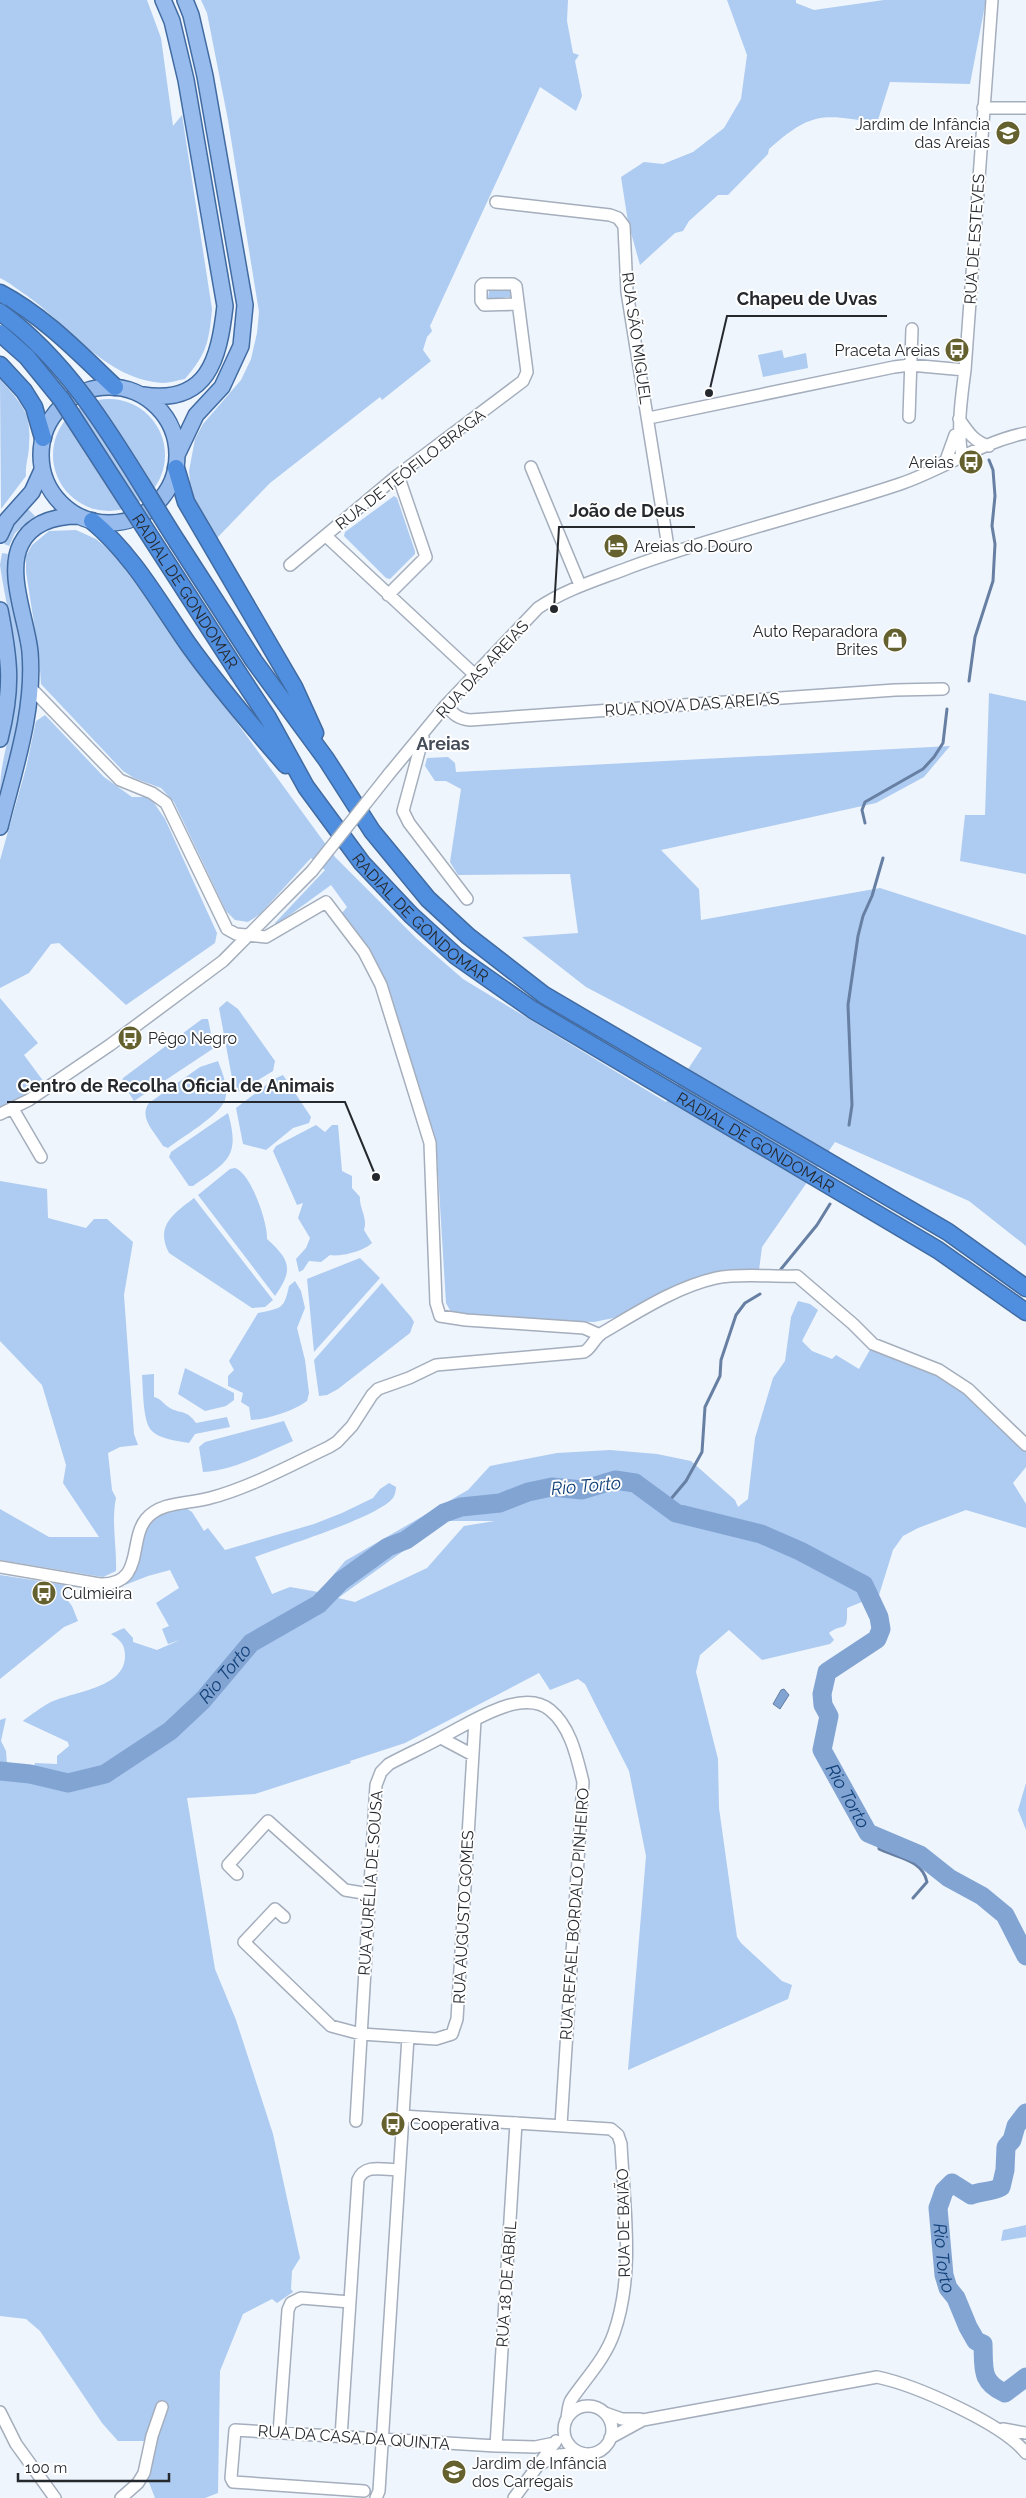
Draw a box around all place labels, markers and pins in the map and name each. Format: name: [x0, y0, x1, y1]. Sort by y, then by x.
place label: Jardim de Infância das Areias: [855, 115, 990, 152]
school or university icon: Jardim de Infância das Areias: [995, 120, 1021, 146]
callout: Chapeu de Uvas: [727, 283, 887, 316]
bus stop icon: Praceta Areias: [944, 337, 970, 363]
place label: Praceta Areias: [835, 341, 940, 360]
bus stop icon: Areias: [958, 449, 984, 475]
place label: Areias: [908, 453, 954, 472]
callout: João de Deus: [559, 494, 695, 527]
hotel icon: Areias do Douro: [603, 533, 629, 559]
place label: Areias do Douro: [634, 537, 752, 556]
place label: Auto Reparadora Brites: [753, 622, 878, 659]
shop icon: Auto Reparadora Brites: [882, 627, 908, 653]
bus stop icon: Pêgo Negro: [117, 1025, 143, 1051]
place label: Pêgo Negro: [148, 1029, 237, 1048]
callout: Centro de Recolha Oficial de Animais: [7, 1069, 345, 1102]
bus stop icon: Culmieira: [31, 1580, 57, 1606]
place label: Culmieira: [62, 1584, 132, 1603]
bus stop icon: Cooperativa: [380, 2111, 406, 2137]
place label: Cooperativa: [410, 2115, 499, 2134]
place label: Jardim de Infância dos Carregais: [472, 2454, 607, 2491]
school or university icon: Jardim de Infância dos Carregais: [441, 2459, 467, 2485]

